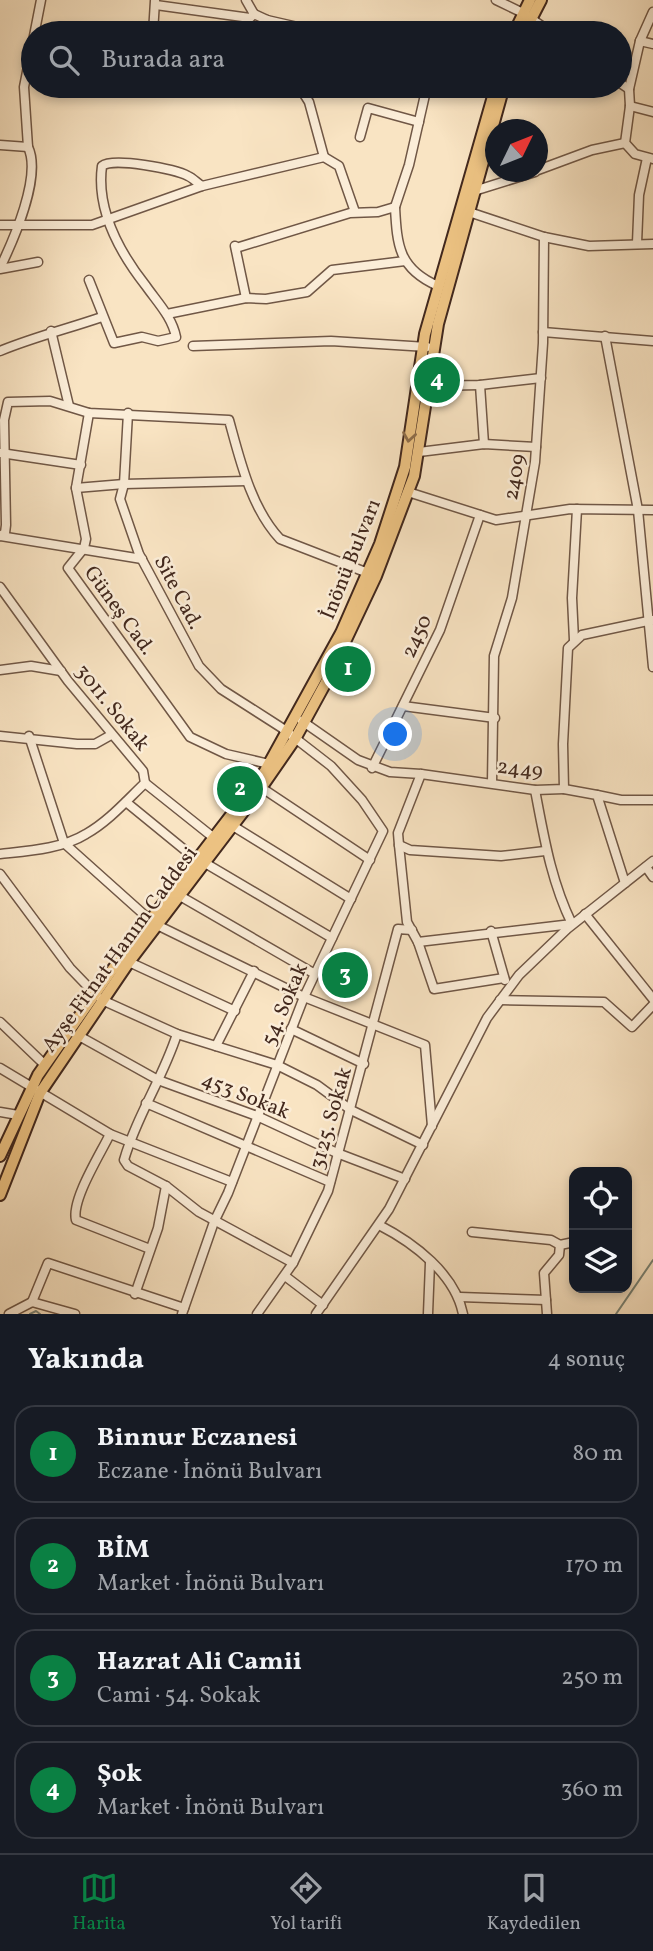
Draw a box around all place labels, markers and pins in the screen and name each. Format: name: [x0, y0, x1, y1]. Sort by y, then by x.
pin: 4: [414, 354, 460, 406]
pin: 1: [325, 643, 371, 695]
pin: 2: [217, 763, 263, 815]
pin: 3: [322, 949, 368, 1001]

